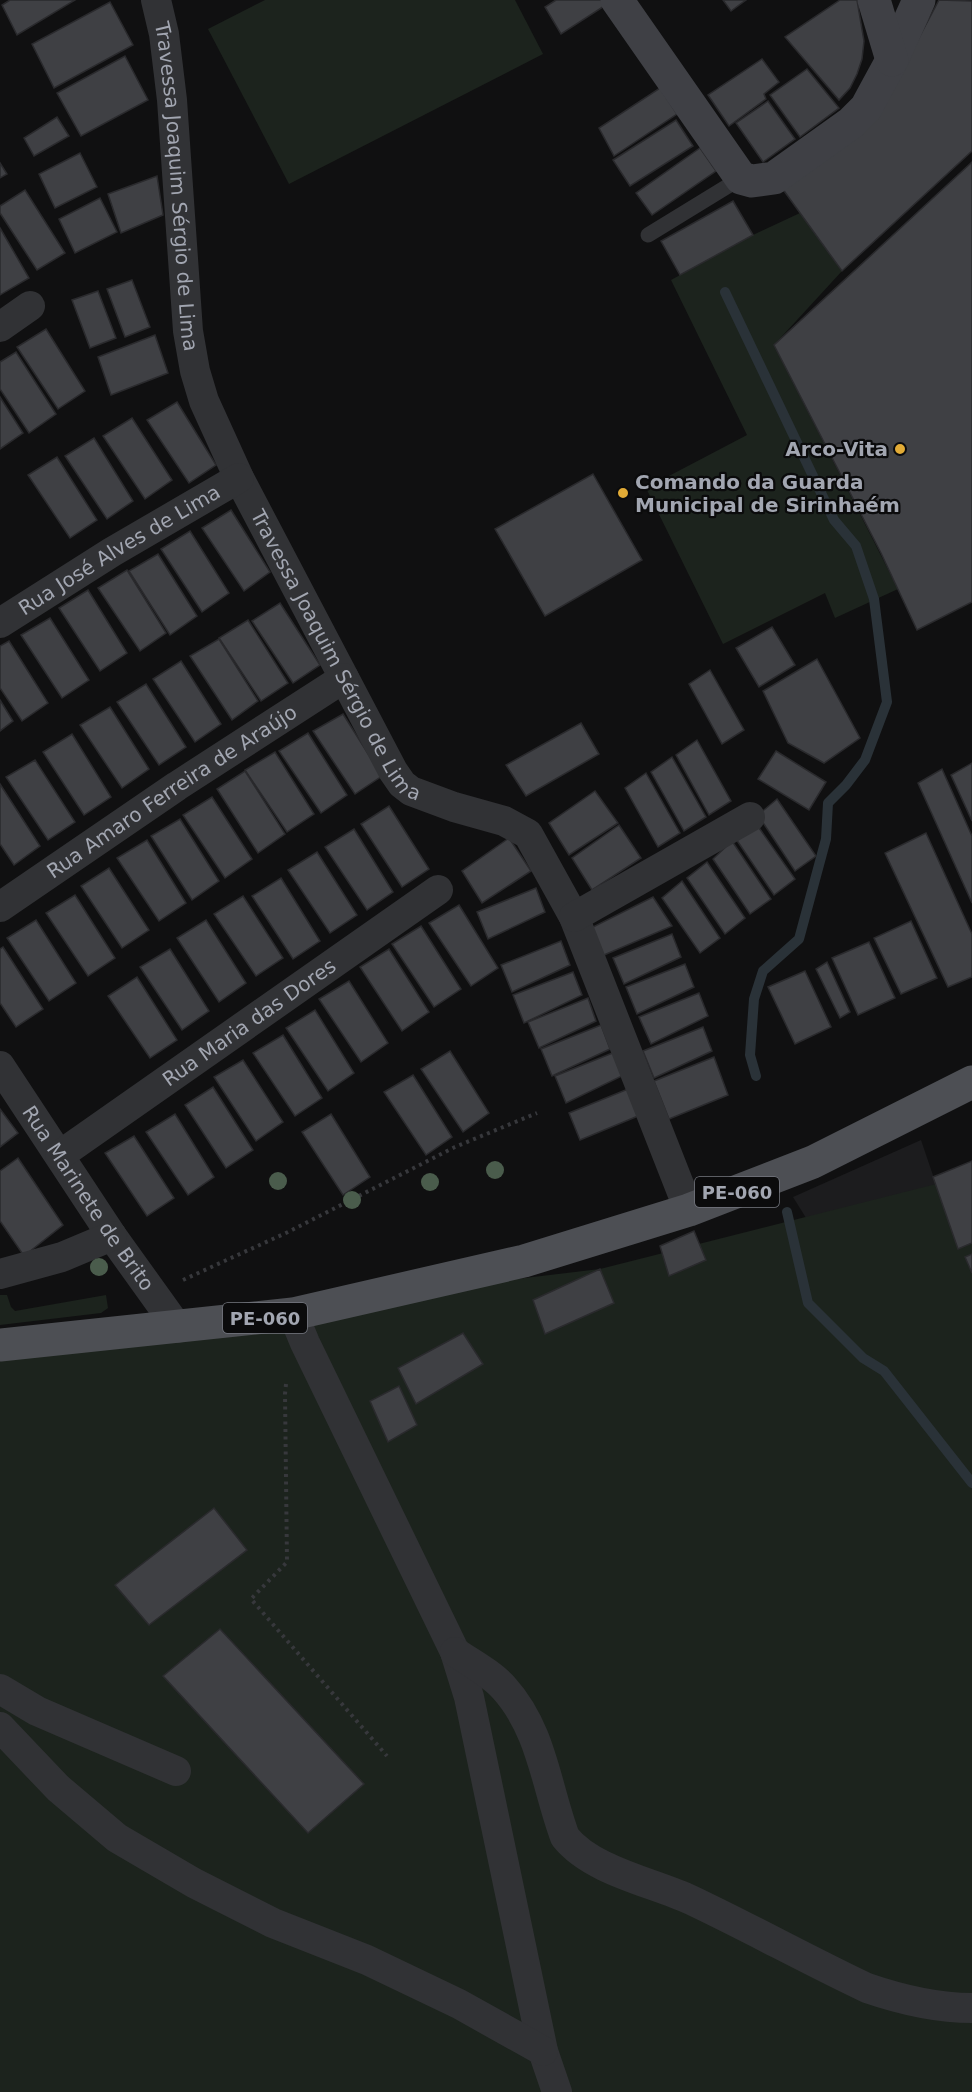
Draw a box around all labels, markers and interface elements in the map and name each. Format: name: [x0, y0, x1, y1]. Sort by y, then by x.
street label: Travessa Joaquim Sérgio de Lima: [149, 19, 203, 353]
place label: Arco-Vita: [785, 437, 888, 461]
marker: Arco-Vita: [893, 442, 907, 456]
place label: Comando da Guarda Municipal de Sirinhaém: [635, 470, 900, 517]
street label: Rua José Alves de Lima: [14, 480, 224, 620]
marker: Comando da Guarda Municipal de Sirinhaém: [616, 486, 630, 500]
street label: Travessa Joaquim Sérgio de Lima: [245, 505, 424, 806]
street label: Rua Amaro Ferreira de Araújo: [42, 700, 301, 883]
street label: Rua Maria das Dores: [158, 953, 340, 1091]
street label: Rua Marinete de Brito: [17, 1101, 159, 1295]
road number: PE-060: [695, 1177, 779, 1207]
road number: PE-060: [223, 1303, 307, 1333]

